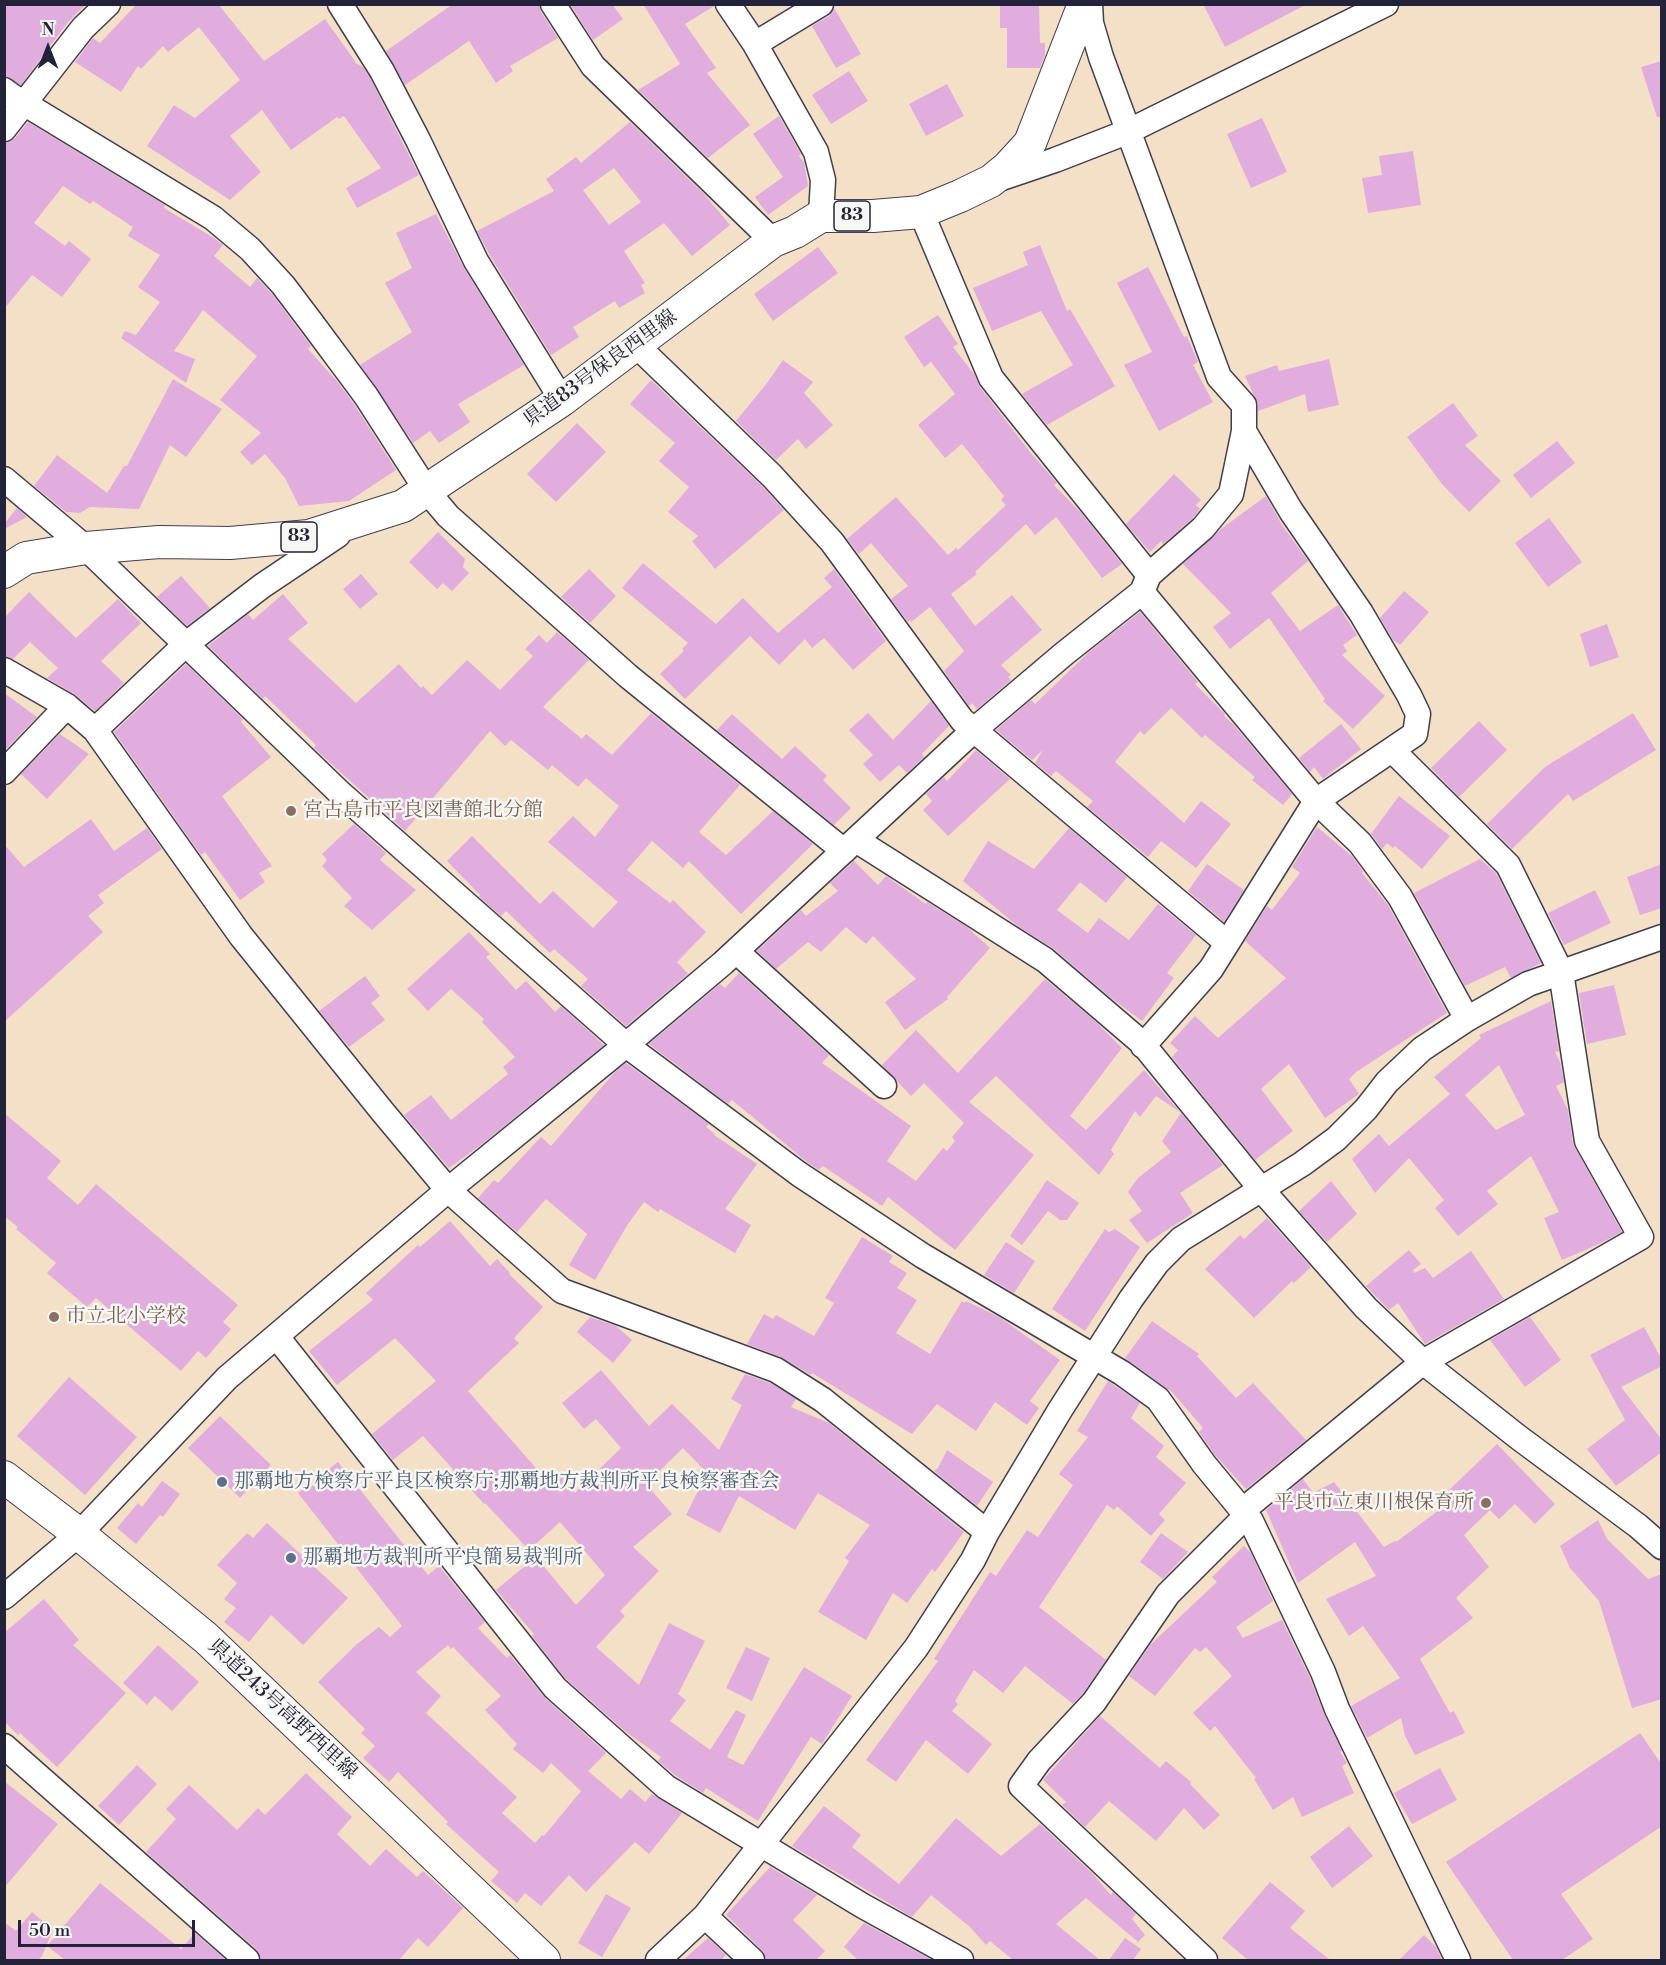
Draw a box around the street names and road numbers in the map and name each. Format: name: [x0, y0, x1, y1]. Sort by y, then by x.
road number: 83: [834, 201, 870, 231]
street label: 県道83号保良西里線: [520, 305, 682, 433]
road number: 83: [281, 522, 317, 552]
street label: 県道243号高野西里線: [203, 1635, 361, 1785]

